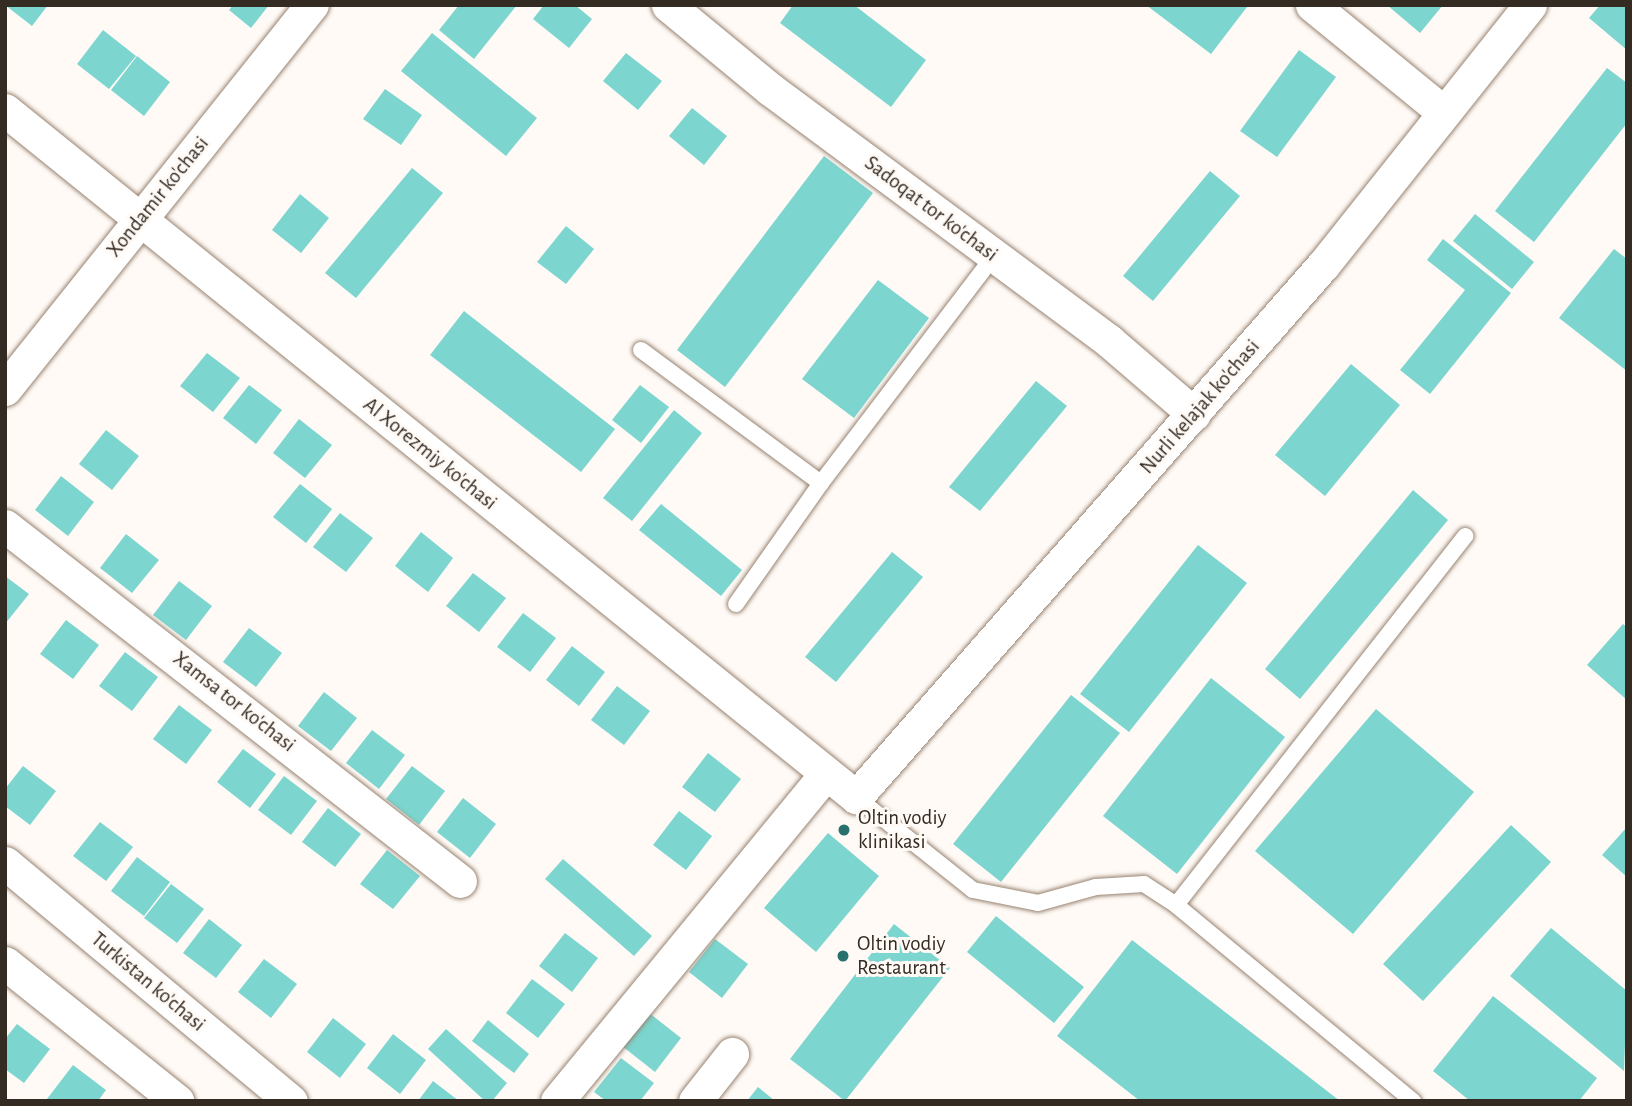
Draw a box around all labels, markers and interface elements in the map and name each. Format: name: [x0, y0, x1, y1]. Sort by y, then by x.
street label: Xondamir ko'chasi: [102, 132, 214, 262]
street label: Sadoqat tor ko'chasi: [859, 151, 1003, 267]
street label: Nurli kelajak ko'chasi: [1135, 335, 1265, 479]
street label: Al Xorezmiy ko'chasi: [358, 392, 502, 516]
street label: Xamsa tor ko'chasi: [168, 646, 300, 758]
place label: Oltin vodiy klinikasi: [858, 805, 946, 855]
marker: Oltin vodiy klinikasi: [836, 822, 852, 838]
street label: Turkistan ko'chasi: [86, 927, 210, 1037]
place label: Oltin vodiy Restaurant: [857, 931, 946, 981]
marker: Oltin vodiy Restaurant: [835, 948, 851, 964]

